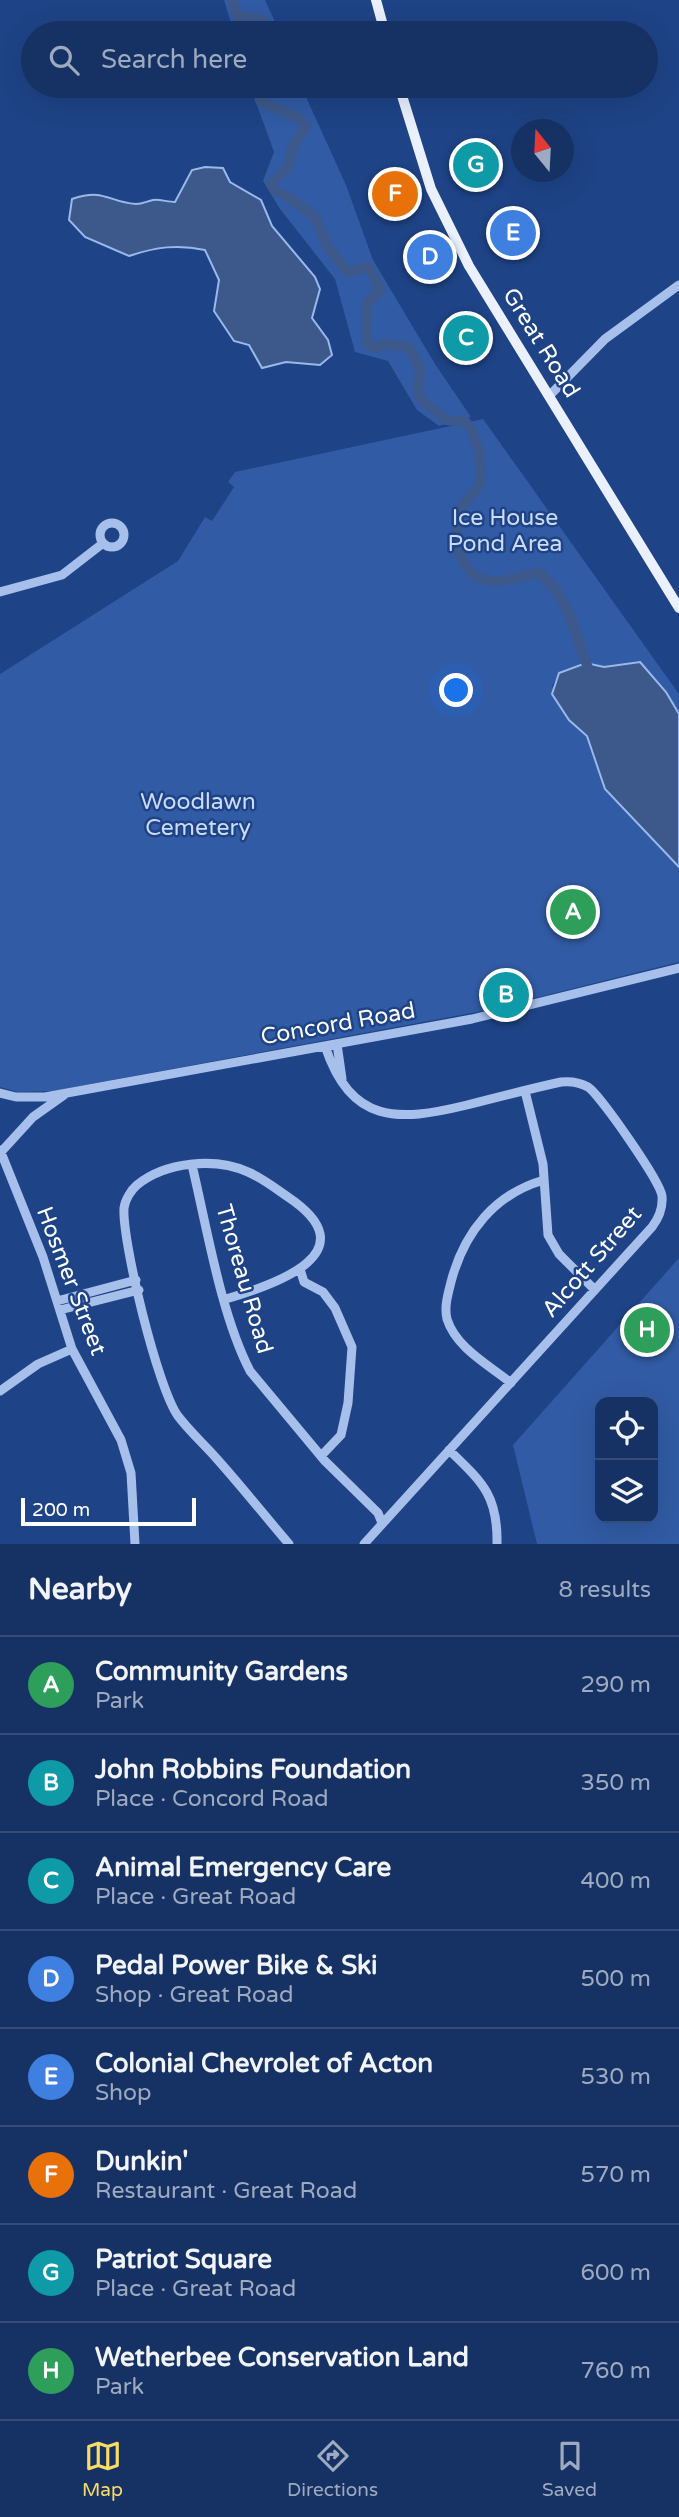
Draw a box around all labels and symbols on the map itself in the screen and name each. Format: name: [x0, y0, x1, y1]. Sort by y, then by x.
north arrow: [511, 119, 574, 182]
pin: G: [453, 139, 499, 191]
pin: F: [372, 168, 418, 220]
pin: E: [490, 207, 536, 259]
pin: D: [407, 231, 453, 283]
street label: Great Road: [496, 283, 586, 403]
pin: C: [443, 312, 489, 364]
park label: Ice House Pond Area: [447, 504, 563, 558]
your location: [439, 673, 473, 707]
park label: Woodlawn Cemetery: [140, 788, 256, 842]
pin: A: [550, 886, 596, 938]
pin: B: [483, 969, 529, 1021]
street label: Concord Road: [259, 997, 417, 1051]
street label: Thoreau Road: [209, 1201, 279, 1357]
street label: Alcott Street: [536, 1201, 648, 1323]
street label: Hosmer Street: [30, 1203, 112, 1359]
pin: H: [624, 1304, 670, 1356]
scale bar: [21, 1495, 196, 1527]

